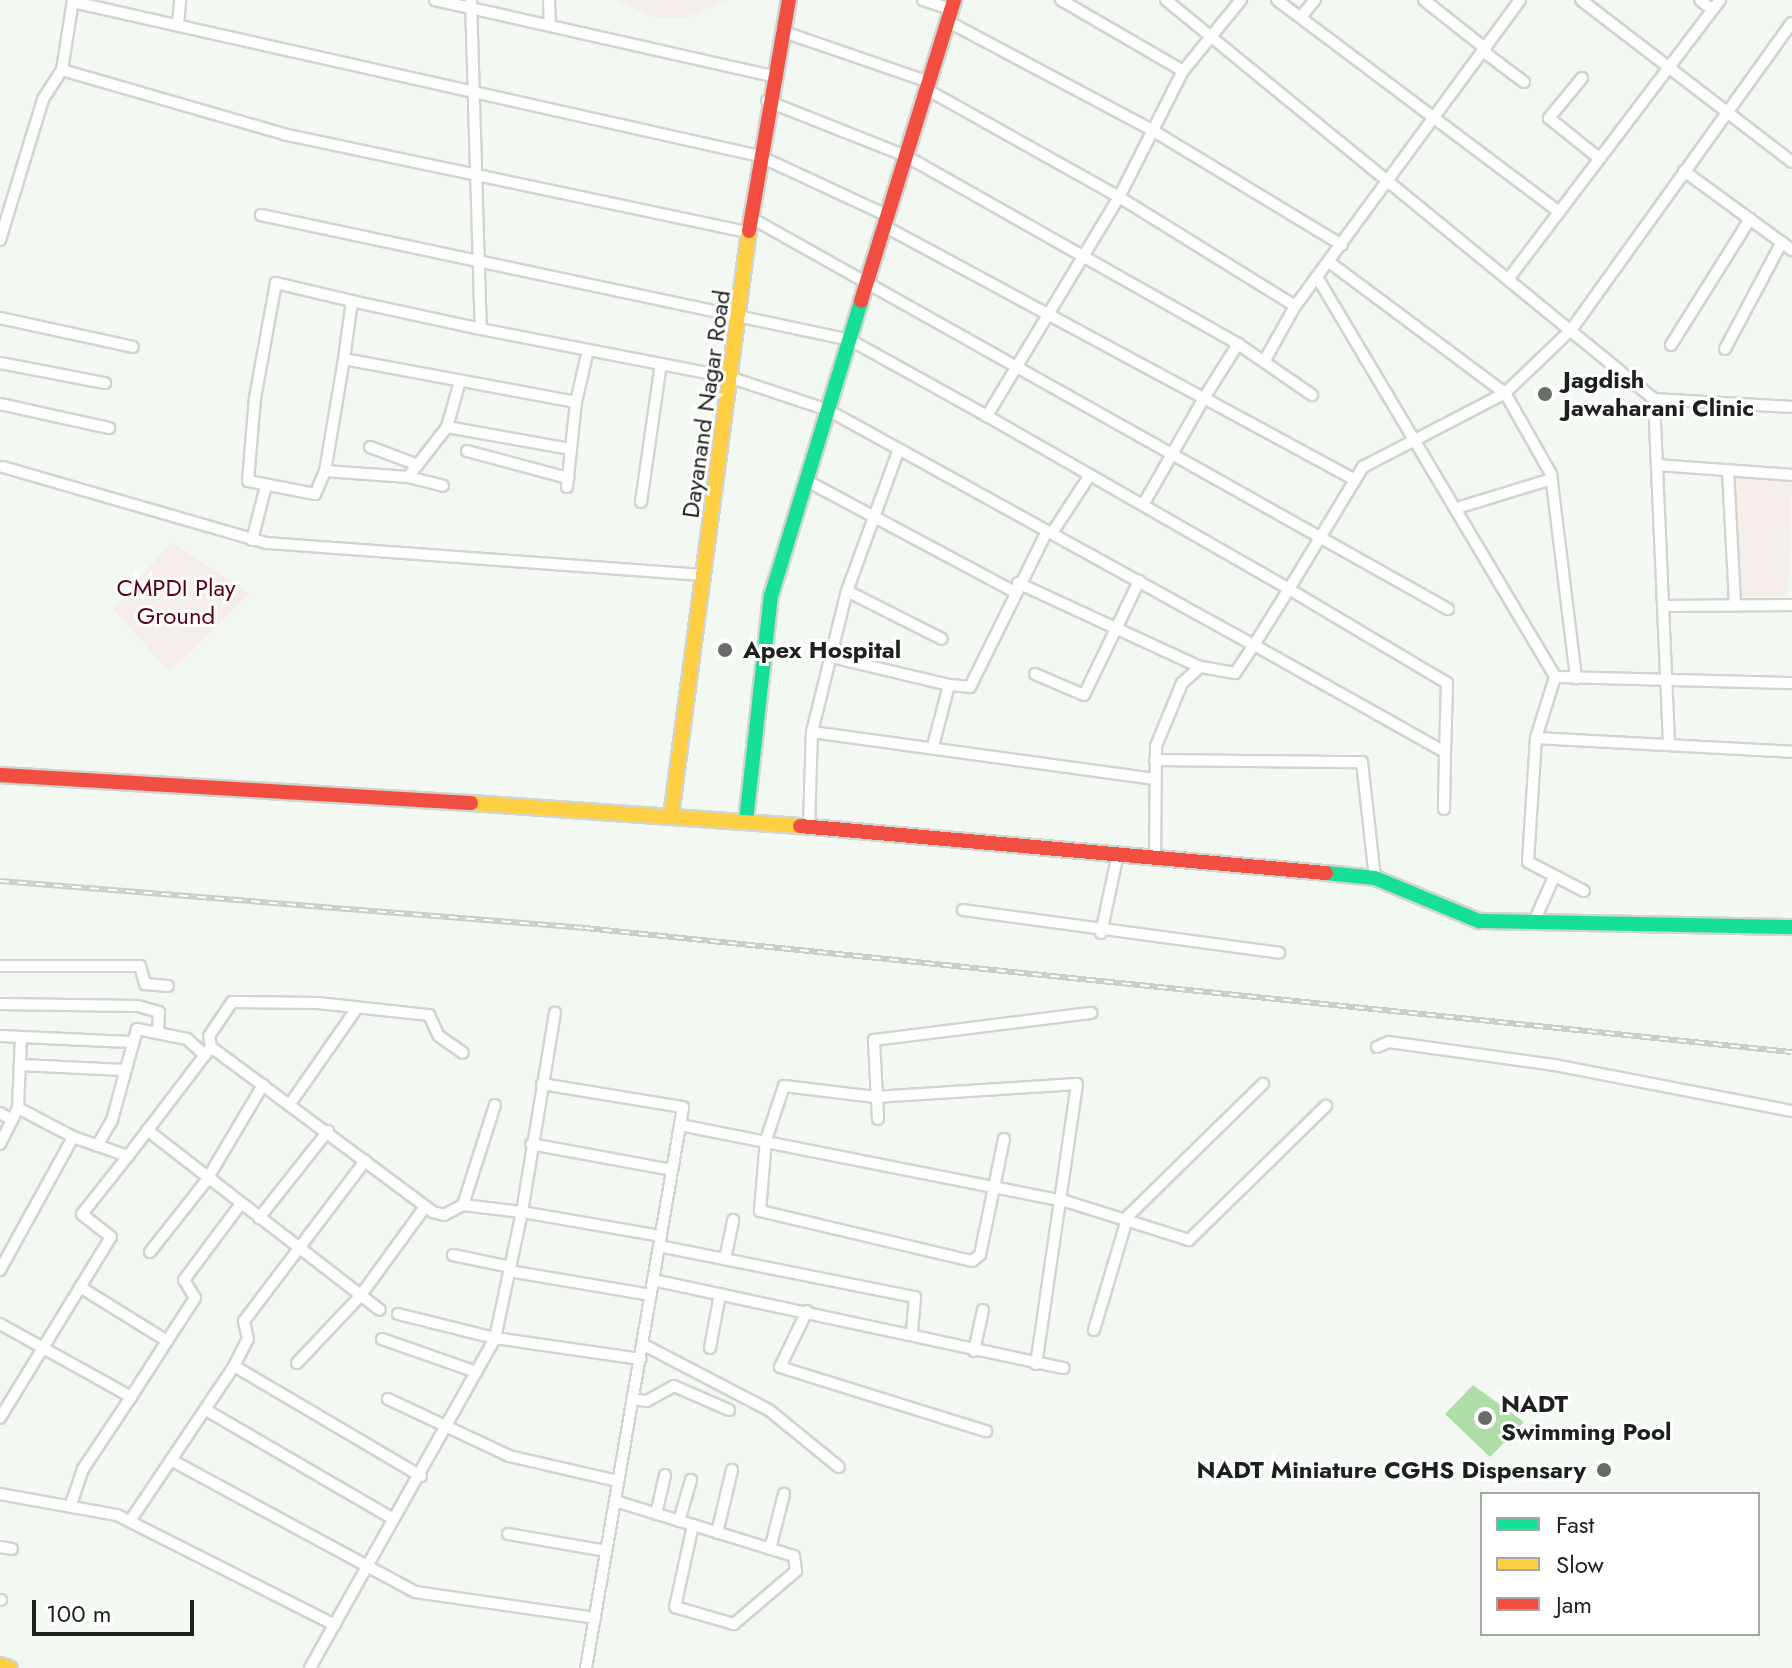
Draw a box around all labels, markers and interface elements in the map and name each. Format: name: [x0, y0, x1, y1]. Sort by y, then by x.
street label: Dayanand Nagar Road: [676, 288, 736, 520]
place label: Jagdish Jawaharani Clinic: [1563, 366, 1754, 422]
marker: Jagdish Jawaharani Clinic: [1534, 383, 1556, 405]
park label: CMPDI Play Ground: [116, 574, 236, 630]
place label: Apex Hospital: [743, 636, 901, 664]
marker: Apex Hospital: [714, 639, 736, 661]
place label: NADT Swimming Pool: [1501, 1390, 1672, 1446]
marker: NADT Swimming Pool: [1476, 1409, 1494, 1427]
place label: NADT Miniature CGHS Dispensary: [1197, 1456, 1586, 1484]
marker: NADT Miniature CGHS Dispensary: [1593, 1459, 1615, 1481]
legend: [1480, 1492, 1760, 1636]
text: Fast: [1556, 1507, 1594, 1542]
text: Slow: [1556, 1547, 1604, 1582]
scale bar: [36, 1584, 198, 1634]
text: Jam: [1556, 1587, 1592, 1622]
text: 100 m: [46, 1596, 112, 1631]

